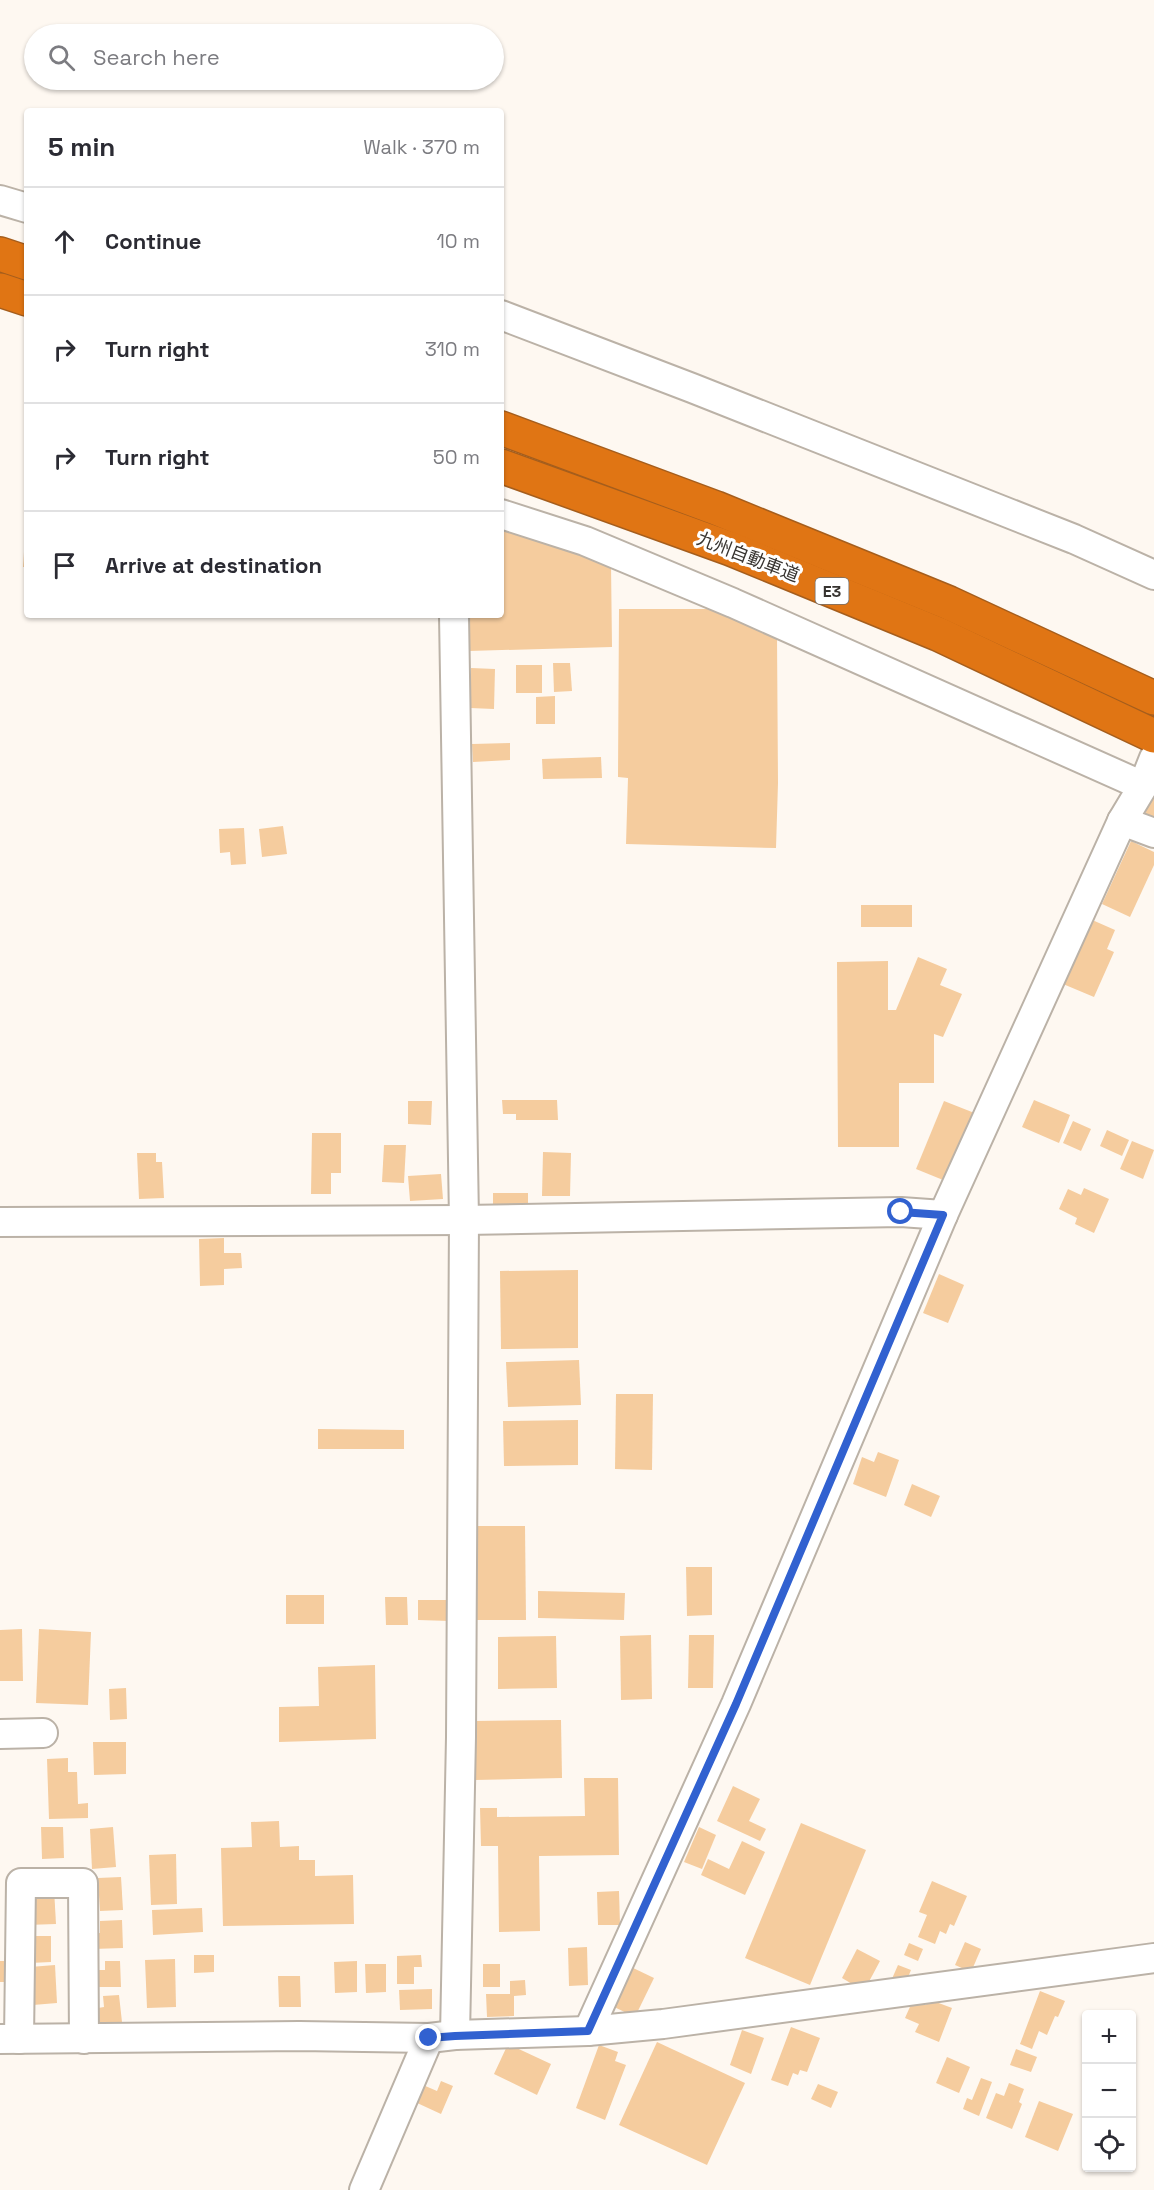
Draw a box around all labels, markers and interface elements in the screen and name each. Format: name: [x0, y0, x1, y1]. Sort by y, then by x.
search box: [24, 24, 504, 90]
icon: search: [45, 41, 78, 74]
text: Search here: [93, 43, 220, 71]
text: 5 min: [48, 130, 115, 164]
text: Walk · 370 m: [363, 134, 480, 160]
icon: ahead: [48, 225, 81, 258]
text: Continue: [105, 227, 201, 255]
text: 10 m: [436, 228, 480, 254]
icon: right: [48, 333, 81, 366]
text: Turn right: [105, 335, 210, 363]
text: 310 m: [425, 336, 480, 362]
icon: right: [48, 441, 81, 474]
text: Turn right: [105, 443, 210, 471]
text: 50 m: [433, 444, 480, 470]
street label: 九州自動車道: [694, 526, 803, 587]
icon: arrive: [48, 549, 81, 582]
text: Arrive at destination: [105, 551, 322, 579]
road number: E3: [816, 578, 848, 604]
route start: [887, 1198, 913, 1224]
map controls: [1082, 2010, 1136, 2172]
button: +: [1082, 2010, 1136, 2064]
route end: [415, 2024, 441, 2050]
button: −: [1082, 2064, 1136, 2118]
button: locate: [1082, 2118, 1136, 2172]

